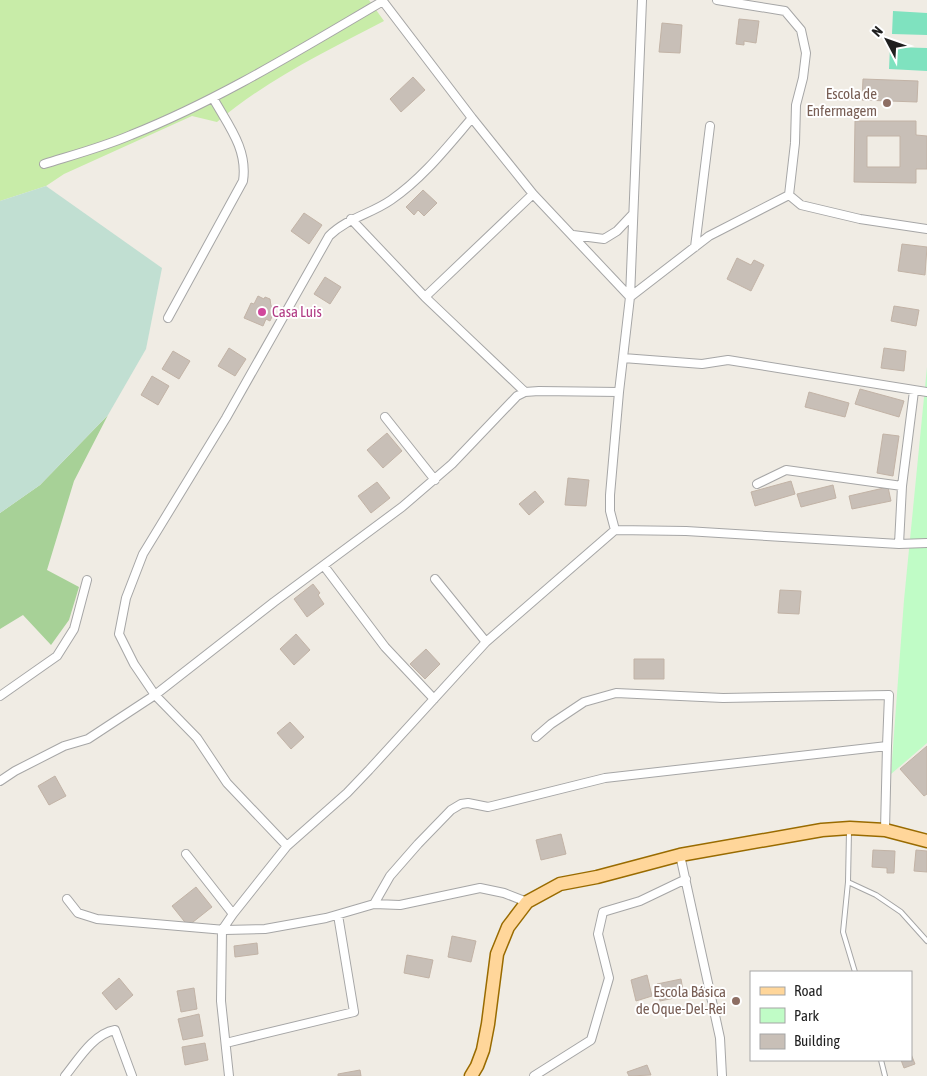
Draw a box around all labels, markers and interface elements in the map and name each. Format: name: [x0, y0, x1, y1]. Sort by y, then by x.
north arrow: [862, 15, 912, 65]
text: N: [868, 23, 886, 40]
place label: Escola de Enfermagem: [806, 85, 877, 119]
marker: Escola de Enfermagem: [881, 97, 893, 109]
place label: Casa Luis: [272, 303, 322, 320]
marker: Casa Luis: [256, 306, 268, 318]
legend: [750, 971, 912, 1061]
text: Road: [794, 982, 823, 999]
place label: Escola Básica de Oque-Del-Rei: [636, 983, 726, 1017]
marker: Escola Básica de Oque-Del-Rei: [730, 995, 742, 1007]
text: Park: [794, 1007, 819, 1024]
text: Building: [794, 1032, 840, 1049]

